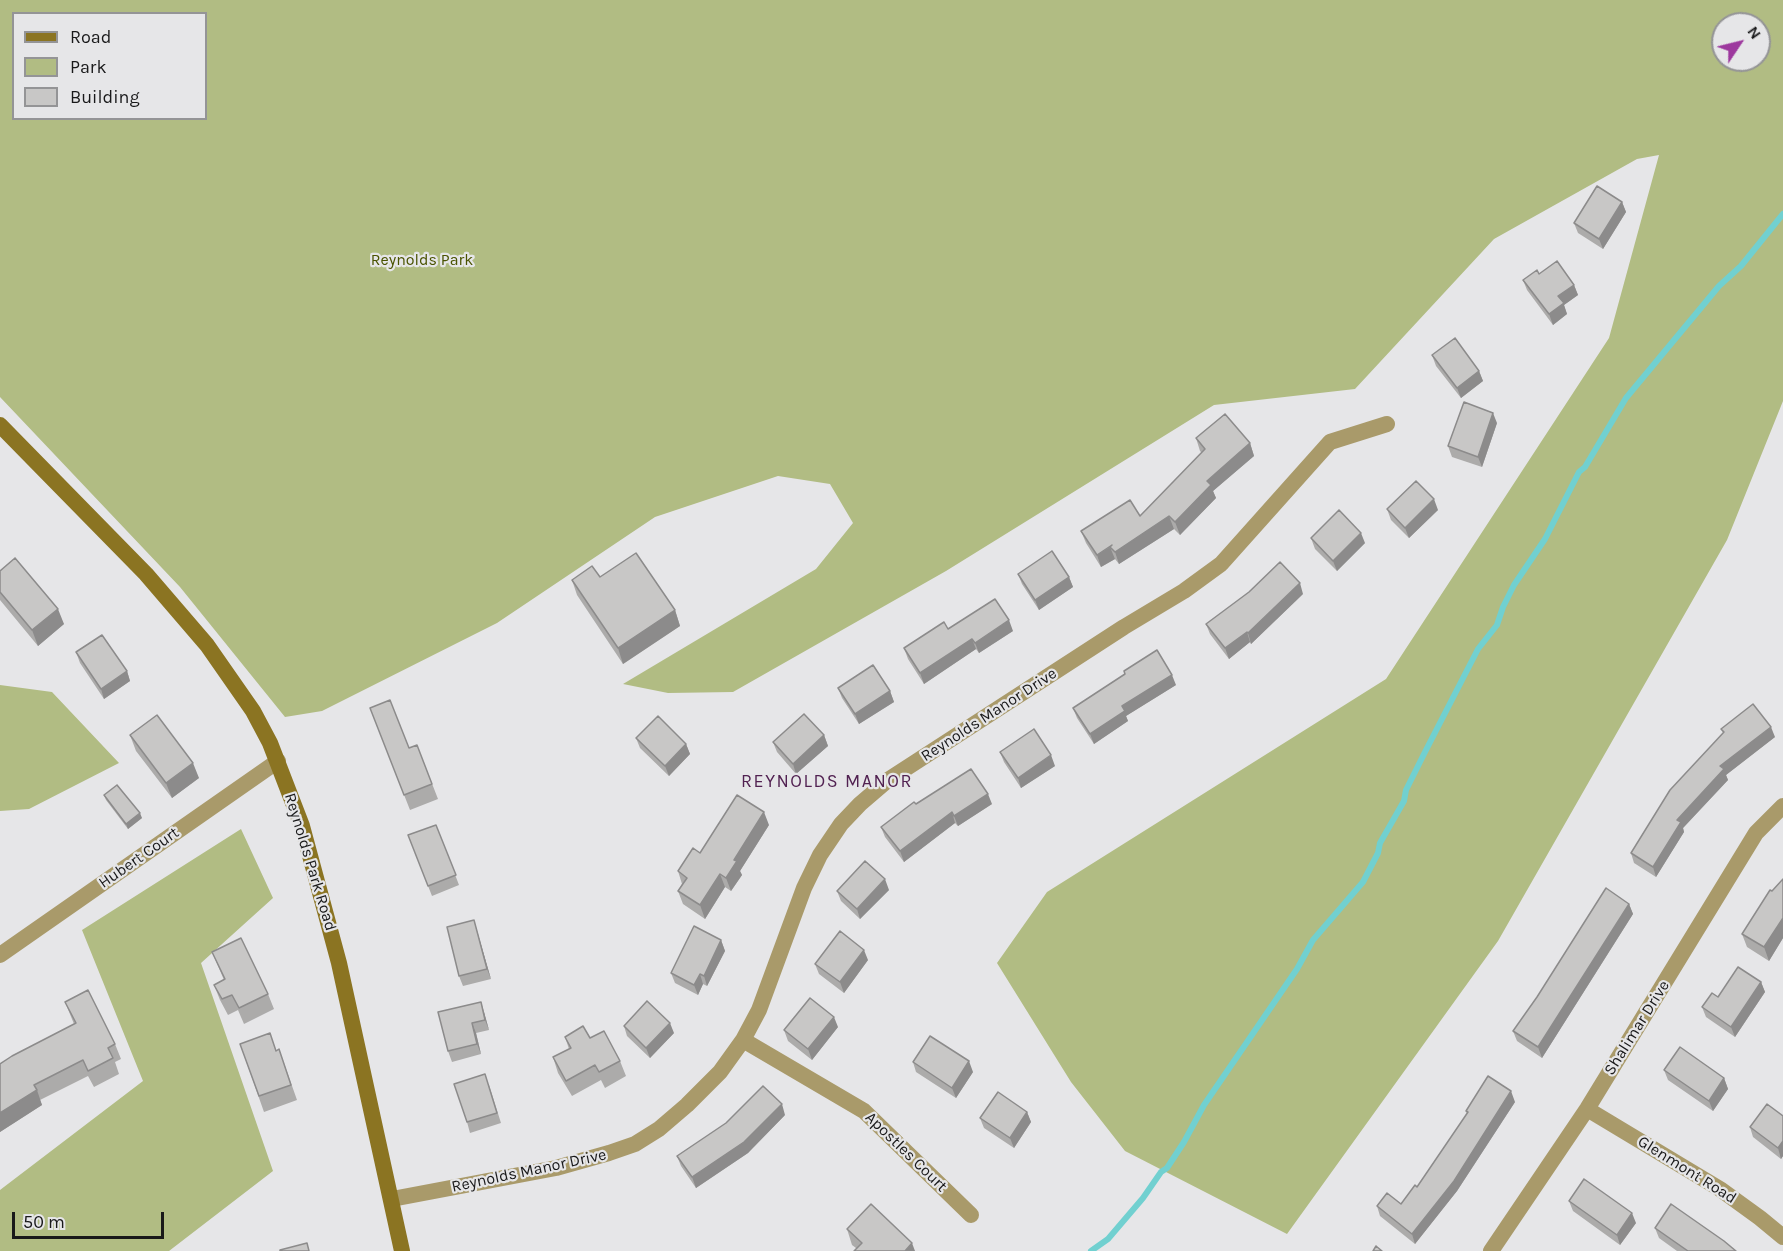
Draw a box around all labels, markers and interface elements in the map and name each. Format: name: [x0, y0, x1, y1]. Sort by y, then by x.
legend: [12, 12, 207, 120]
north arrow: [1711, 12, 1771, 72]
text: N: [1743, 22, 1766, 43]
text: Road: [70, 26, 111, 48]
text: Park: [70, 56, 107, 78]
text: Building: [70, 86, 140, 108]
park label: Reynolds Park: [371, 250, 473, 270]
street label: Reynolds Manor Drive: [918, 664, 1060, 766]
district label: REYNOLDS MANOR: [741, 771, 913, 793]
street label: Reynolds Park Road: [280, 791, 340, 933]
street label: Hubert Court: [95, 823, 183, 893]
street label: Shalimar Drive: [1600, 977, 1674, 1079]
street label: Apostles Court: [861, 1108, 951, 1196]
street label: Glenmont Road: [1634, 1132, 1740, 1208]
street label: Reynolds Manor Drive: [450, 1145, 608, 1197]
scale bar: [15, 1200, 166, 1238]
text: 50 m: [23, 1211, 65, 1233]

